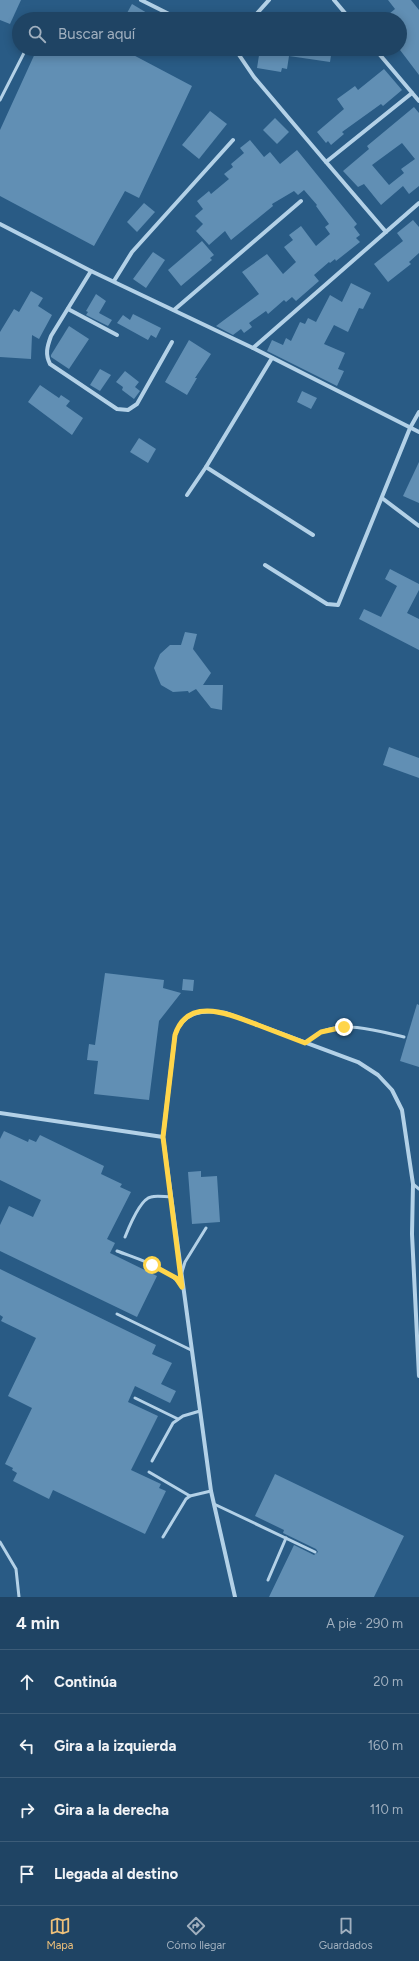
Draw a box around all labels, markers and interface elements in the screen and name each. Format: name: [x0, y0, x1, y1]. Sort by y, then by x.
search box: [12, 12, 407, 56]
icon: search: [26, 23, 48, 45]
text: Buscar aquí: [58, 25, 135, 43]
route end: [335, 1018, 353, 1036]
route start: [143, 1256, 161, 1274]
text: 4 min: [16, 1613, 60, 1633]
text: A pie · 290 m: [326, 1616, 403, 1631]
icon: ahead: [16, 1671, 38, 1693]
text: Continúa: [54, 1673, 117, 1691]
text: 20 m: [373, 1674, 403, 1689]
icon: left: [16, 1735, 38, 1757]
text: Gira a la izquierda: [54, 1737, 176, 1755]
text: 160 m: [368, 1738, 403, 1753]
icon: right: [16, 1799, 38, 1821]
text: Gira a la derecha: [54, 1801, 169, 1819]
text: 110 m: [370, 1802, 403, 1817]
icon: arrive: [16, 1863, 38, 1885]
text: Llegada al destino: [54, 1865, 178, 1883]
tab: Mapa: [46, 1915, 73, 1952]
tab: Cómo llegar: [166, 1915, 226, 1952]
tab: Guardados: [319, 1915, 373, 1952]

